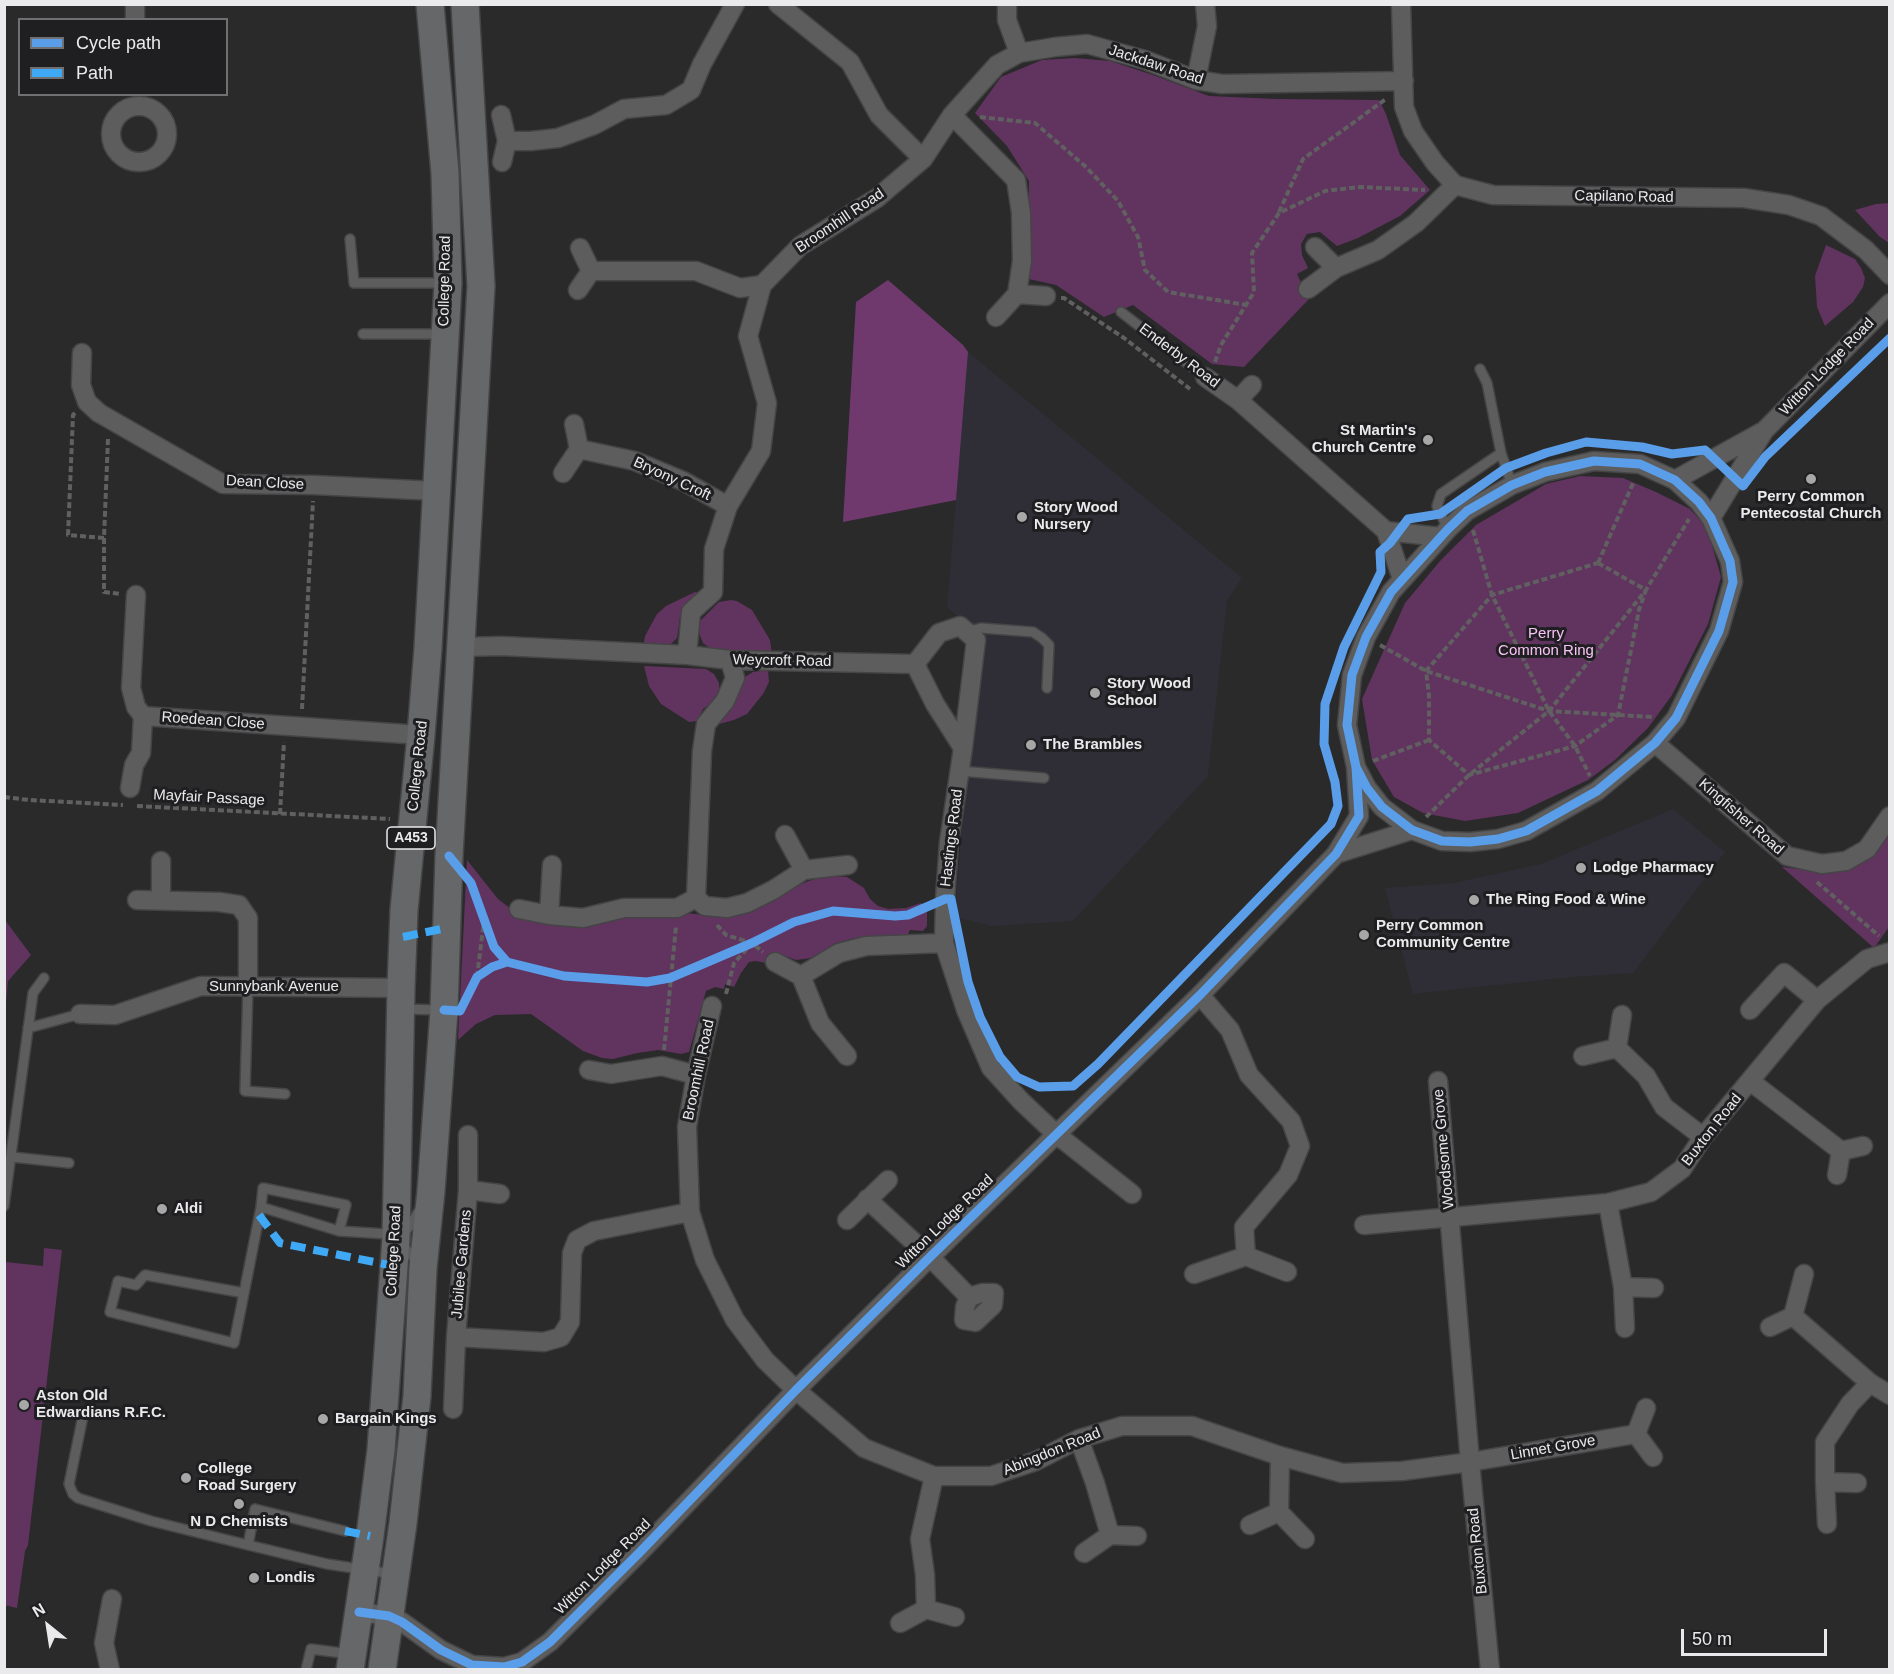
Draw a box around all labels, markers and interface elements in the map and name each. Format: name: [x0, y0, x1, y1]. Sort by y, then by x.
legend: [18, 18, 228, 96]
text: Cycle path: [76, 33, 161, 53]
street label: Jackdaw Road: [1106, 41, 1206, 89]
text: Path: [76, 63, 113, 83]
street label: Broomhill Road: [792, 185, 888, 257]
street label: Capilano Road: [1574, 187, 1674, 207]
street label: College Road: [435, 235, 455, 327]
street label: Witton Lodge Road: [1776, 315, 1878, 419]
street label: Enderby Road: [1135, 320, 1223, 392]
place label: St Martin's Church Centre: [1312, 422, 1416, 457]
marker: St Martin's Church Centre: [1421, 433, 1435, 447]
street label: Bryony Croft: [630, 453, 714, 505]
street label: Dean Close: [225, 472, 305, 494]
marker: Perry Common Pentecostal Church: [1804, 472, 1818, 486]
place label: Perry Common Pentecostal Church: [1741, 488, 1881, 523]
place label: Story Wood Nursery: [1034, 499, 1118, 534]
marker: Story Wood Nursery: [1015, 510, 1029, 524]
park label: Perry Common Ring: [1498, 625, 1594, 660]
street label: Weycroft Road: [732, 651, 832, 671]
place label: Story Wood School: [1107, 675, 1191, 710]
marker: Story Wood School: [1088, 686, 1102, 700]
street label: Roedean Close: [161, 708, 265, 734]
street label: College Road: [404, 720, 432, 812]
place label: The Brambles: [1043, 736, 1142, 754]
marker: The Brambles: [1024, 738, 1038, 752]
street label: Kingfisher Road: [1695, 775, 1787, 859]
street label: Mayfair Passage: [153, 786, 265, 810]
street label: Hastings Road: [937, 788, 967, 888]
road number: A453: [387, 827, 435, 849]
place label: Lodge Pharmacy: [1593, 859, 1714, 877]
marker: Lodge Pharmacy: [1574, 861, 1588, 875]
place label: The Ring Food & Wine: [1486, 891, 1646, 909]
marker: The Ring Food & Wine: [1467, 893, 1481, 907]
place label: Perry Common Community Centre: [1376, 917, 1510, 952]
marker: Perry Common Community Centre: [1357, 928, 1371, 942]
street label: Sunnybank Avenue: [209, 978, 339, 996]
street label: Broomhill Road: [680, 1018, 718, 1122]
street label: Woodsome Grove: [1430, 1088, 1458, 1210]
street label: Buxton Road: [1678, 1090, 1746, 1170]
street label: Witton Lodge Road: [893, 1171, 997, 1273]
place label: Aldi: [174, 1200, 202, 1218]
marker: Aldi: [155, 1202, 169, 1216]
street label: College Road: [383, 1205, 405, 1297]
street label: Jubilee Gardens: [448, 1209, 476, 1319]
place label: Aston Old Edwardians R.F.C.: [36, 1387, 166, 1422]
marker: Aston Old Edwardians R.F.C.: [17, 1398, 31, 1412]
place label: Bargain Kings: [335, 1410, 437, 1428]
marker: Bargain Kings: [316, 1412, 330, 1426]
street label: Abingdon Road: [1001, 1424, 1103, 1480]
street label: Linnet Grove: [1509, 1432, 1597, 1464]
place label: College Road Surgery: [198, 1460, 296, 1495]
marker: College Road Surgery: [179, 1471, 193, 1485]
marker: N D Chemists: [232, 1497, 246, 1511]
street label: Buxton Road: [1465, 1507, 1491, 1595]
place label: N D Chemists: [190, 1513, 288, 1531]
street label: Witton Lodge Road: [551, 1515, 655, 1619]
place label: Londis: [266, 1569, 315, 1587]
marker: Londis: [247, 1571, 261, 1585]
north arrow: [18, 1596, 78, 1656]
text: N: [29, 1600, 48, 1620]
scale bar: [1684, 1617, 1830, 1655]
text: 50 m: [1692, 1629, 1732, 1649]

